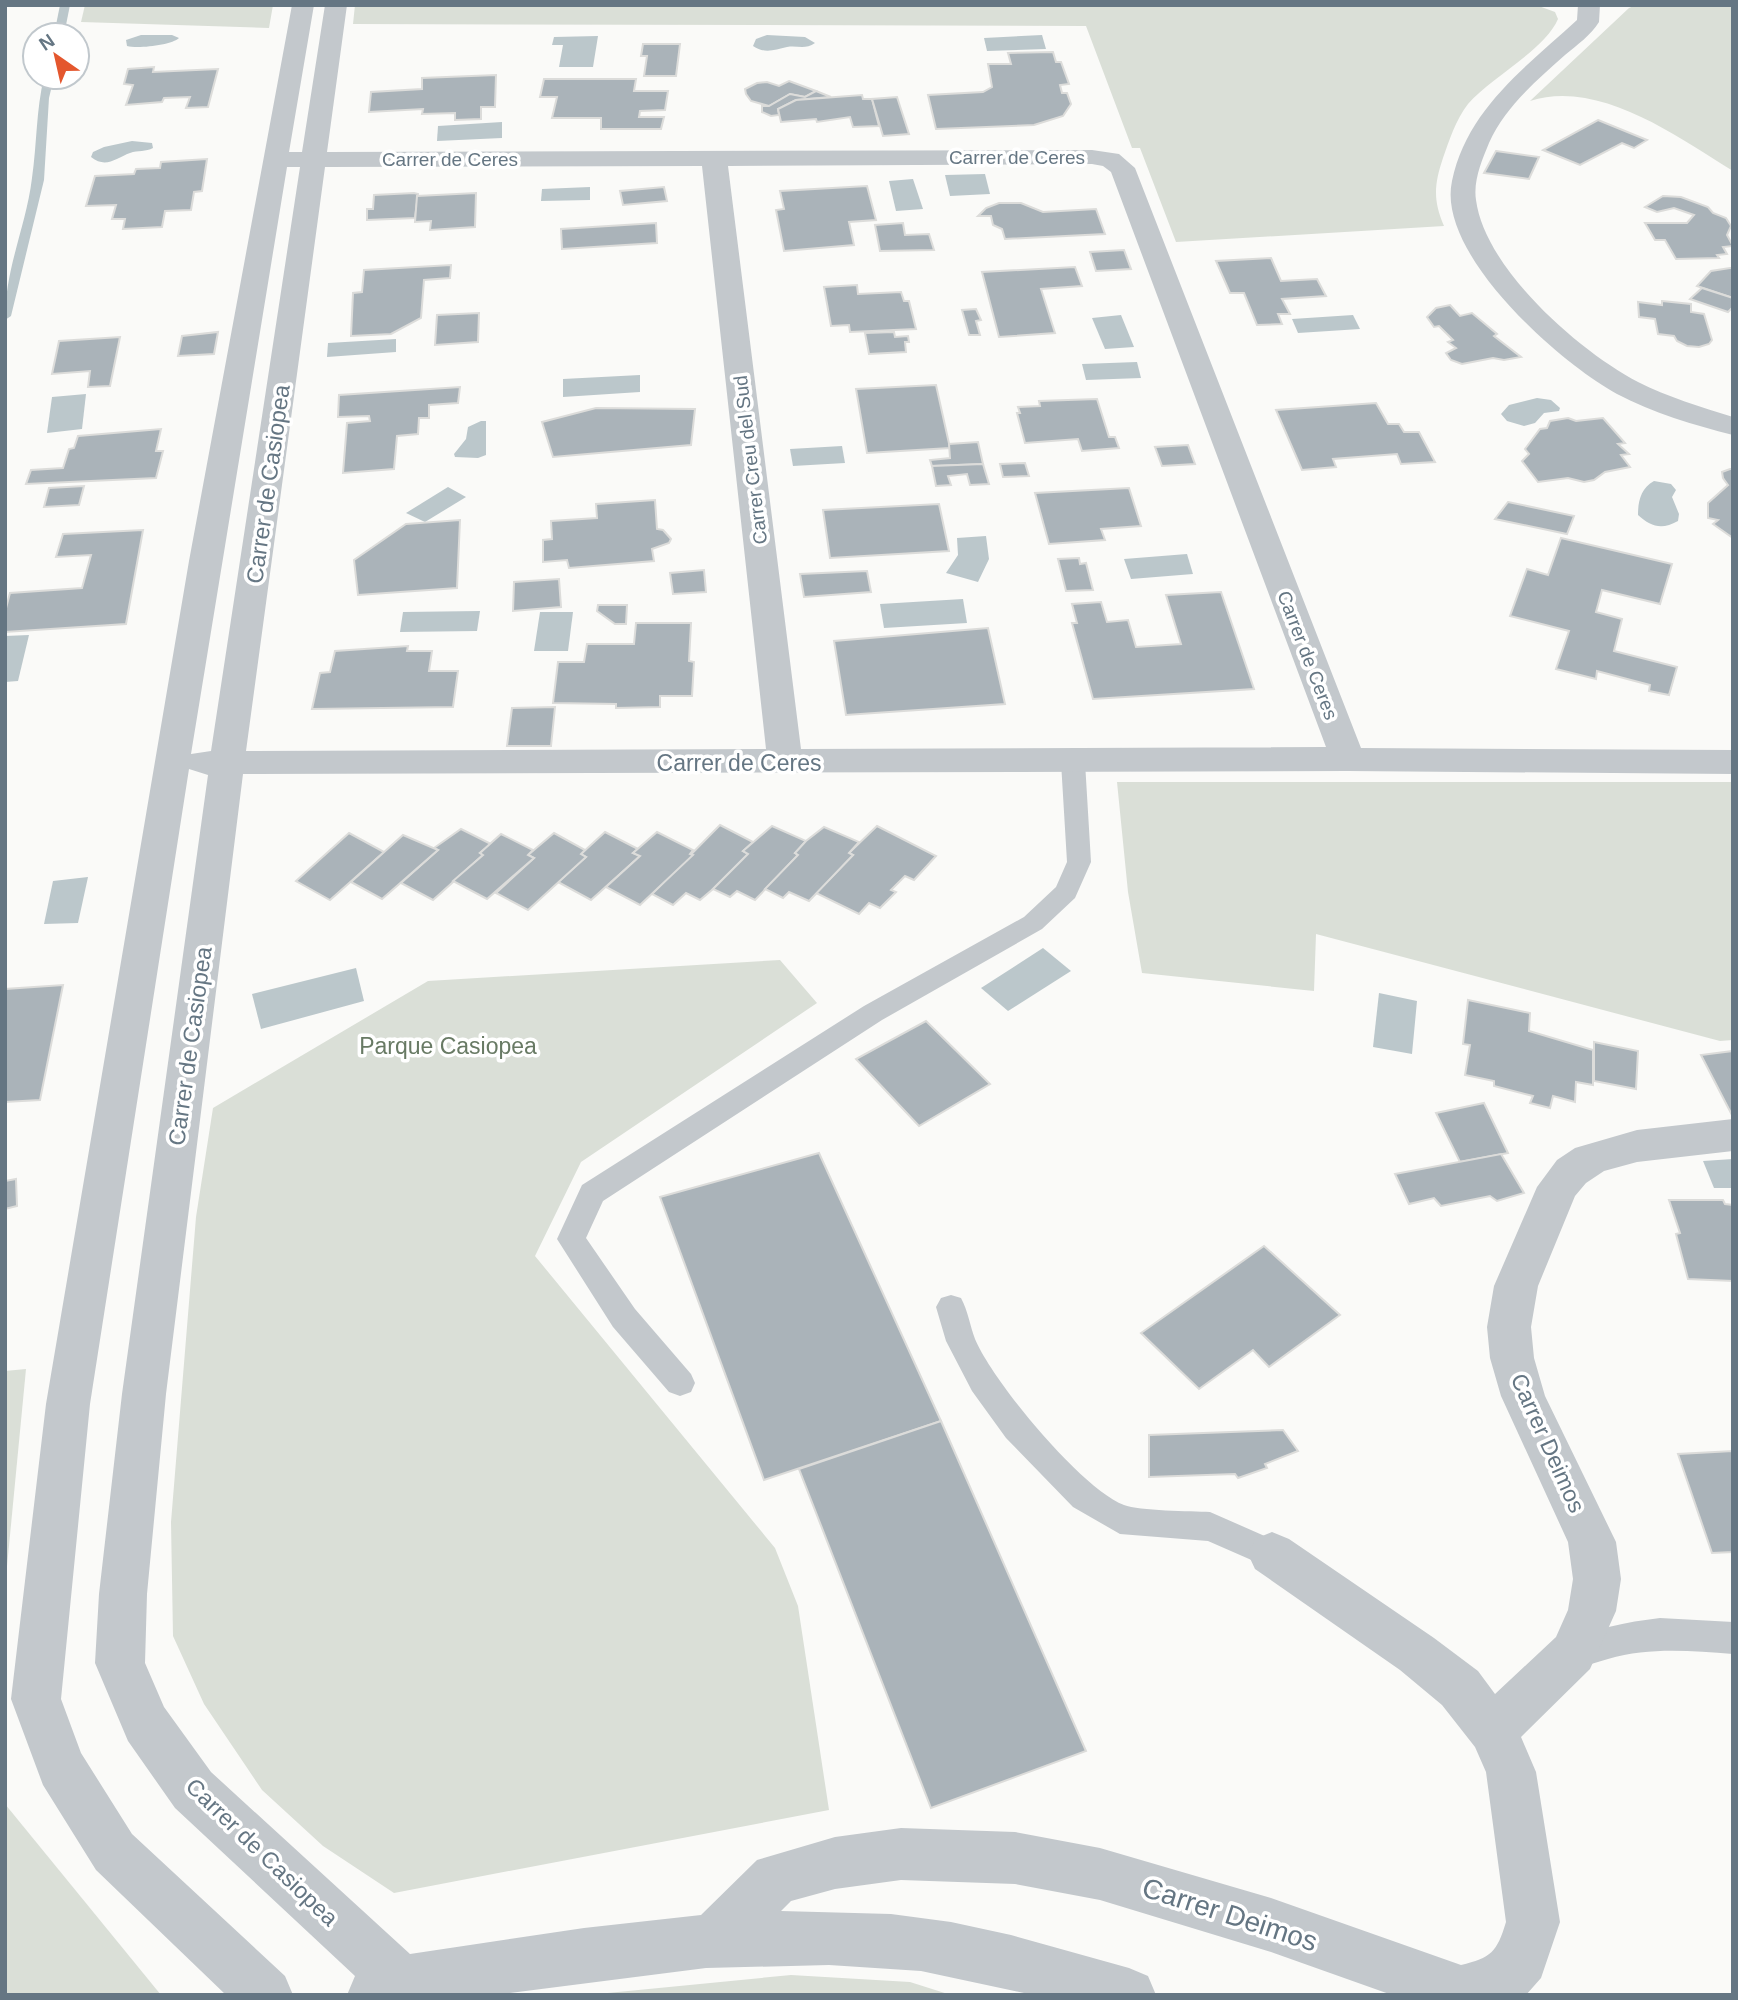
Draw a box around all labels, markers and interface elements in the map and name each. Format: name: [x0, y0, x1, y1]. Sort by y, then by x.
north arrow: [21, 21, 91, 91]
text: N: [35, 30, 58, 55]
street label: Carrer de Ceres: [949, 147, 1085, 168]
street label: Carrer de Ceres: [382, 149, 518, 170]
street label: Carrer Creu del Sud: [730, 374, 771, 546]
street label: Carrer de Casiopea: [241, 383, 295, 585]
street label: Carrer de Ceres: [1273, 588, 1342, 723]
street label: Carrer de Ceres: [657, 750, 821, 776]
street label: Carrer de Casiopea: [163, 945, 217, 1147]
park label: Parque Casiopea: [359, 1033, 537, 1059]
street label: Carrer Deimos: [1506, 1369, 1590, 1517]
street label: Carrer de Casiopea: [181, 1773, 343, 1931]
street label: Carrer Deimos: [1138, 1872, 1321, 1957]

